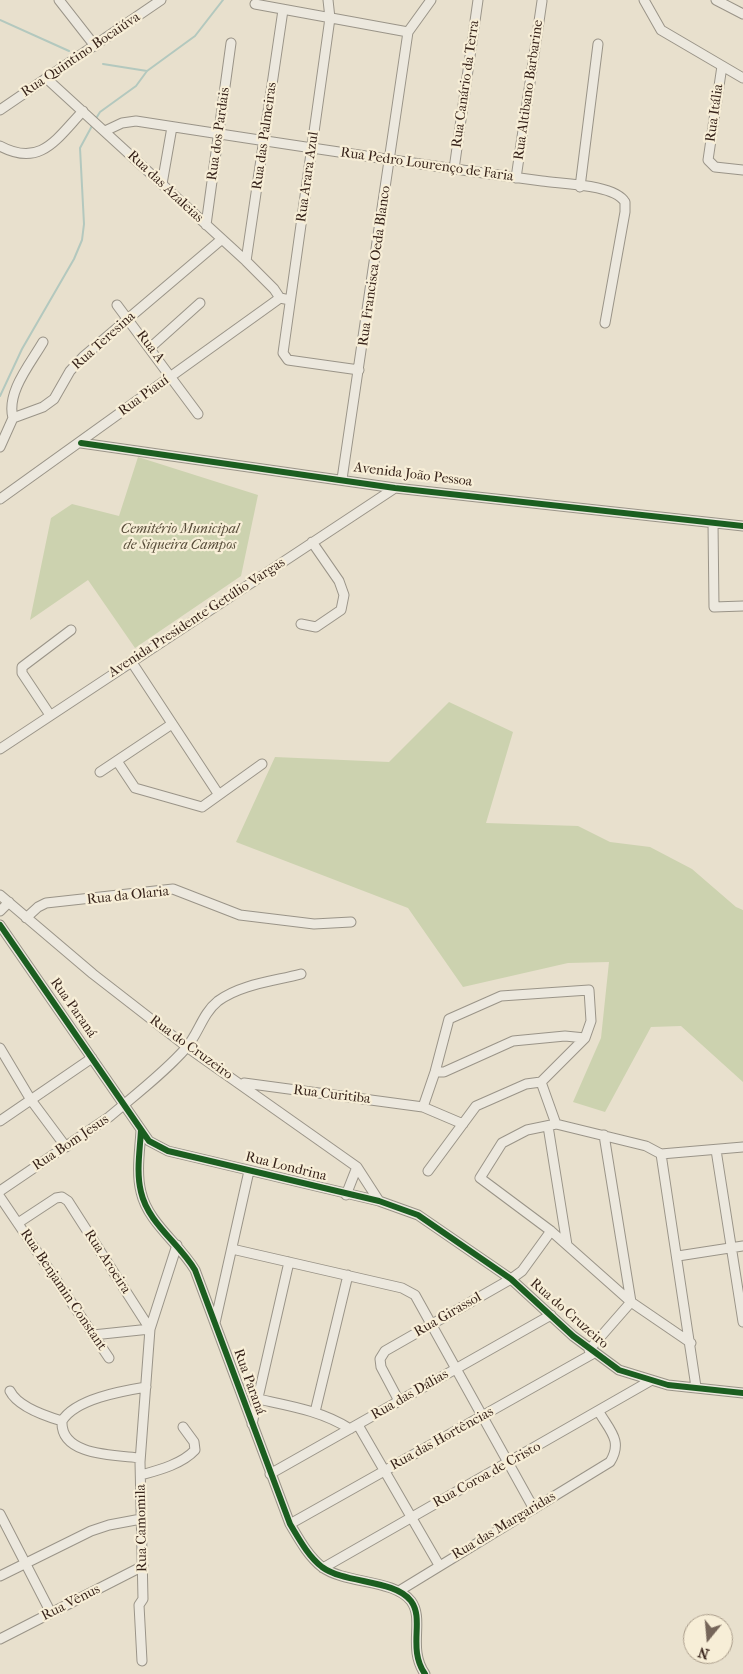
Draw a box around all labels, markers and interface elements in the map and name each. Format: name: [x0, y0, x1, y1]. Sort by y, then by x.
street label: Rua Quintino Bocaiúva: [18, 9, 144, 101]
street label: Rua Canário da Terra: [449, 19, 483, 149]
street label: Rua Altibano Barbarine: [511, 19, 547, 161]
street label: Rua das Palmeiras: [249, 81, 281, 191]
street label: Rua Itália: [703, 83, 727, 143]
street label: Rua dos Pardais: [204, 86, 234, 182]
street label: Rua Arara Azul: [293, 131, 323, 223]
street label: Rua Pedro Lourenço de Faria: [339, 145, 515, 185]
street label: Rua das Azaleias: [124, 148, 206, 226]
street label: Rua Francisca Oeda Blanco: [355, 184, 395, 348]
street label: Rua Teresina: [69, 308, 139, 374]
street label: Rua A: [132, 327, 168, 367]
street label: Rua Piauí: [115, 372, 173, 420]
street label: Avenida João Pessoa: [353, 459, 473, 491]
park label: Cemitério Municipal de Siqueira Campos: [121, 522, 239, 554]
street label: Avenida Presidente Getúlio Vargas: [106, 555, 288, 681]
street label: Rua da Olaria: [86, 883, 170, 909]
street label: Rua Paraná: [46, 975, 100, 1041]
street label: Rua do Cruzeiro: [146, 1012, 236, 1084]
street label: Rua Curitiba: [293, 1082, 371, 1108]
street label: Rua Bom Jesus: [30, 1111, 112, 1175]
street label: Rua Londrina: [244, 1149, 328, 1185]
street label: Rua Benjamin Constant: [16, 1226, 110, 1354]
street label: Rua Aroeira: [80, 1227, 134, 1297]
street label: Rua do Cruzeiro: [526, 1275, 612, 1353]
street label: Rua Girassol: [411, 1289, 485, 1341]
street label: Rua Paraná: [229, 1347, 269, 1417]
street label: Rua das Dálias: [368, 1366, 452, 1424]
street label: Rua das Hortências: [387, 1404, 497, 1474]
street label: Rua Coroa de Cristo: [430, 1438, 544, 1512]
street label: Rua Camomila: [133, 1484, 151, 1572]
street label: Rua das Margaridas: [449, 1488, 559, 1564]
street label: Rua Vênus: [39, 1581, 103, 1625]
north arrow: [683, 1614, 733, 1664]
text: N: [696, 1643, 711, 1663]

